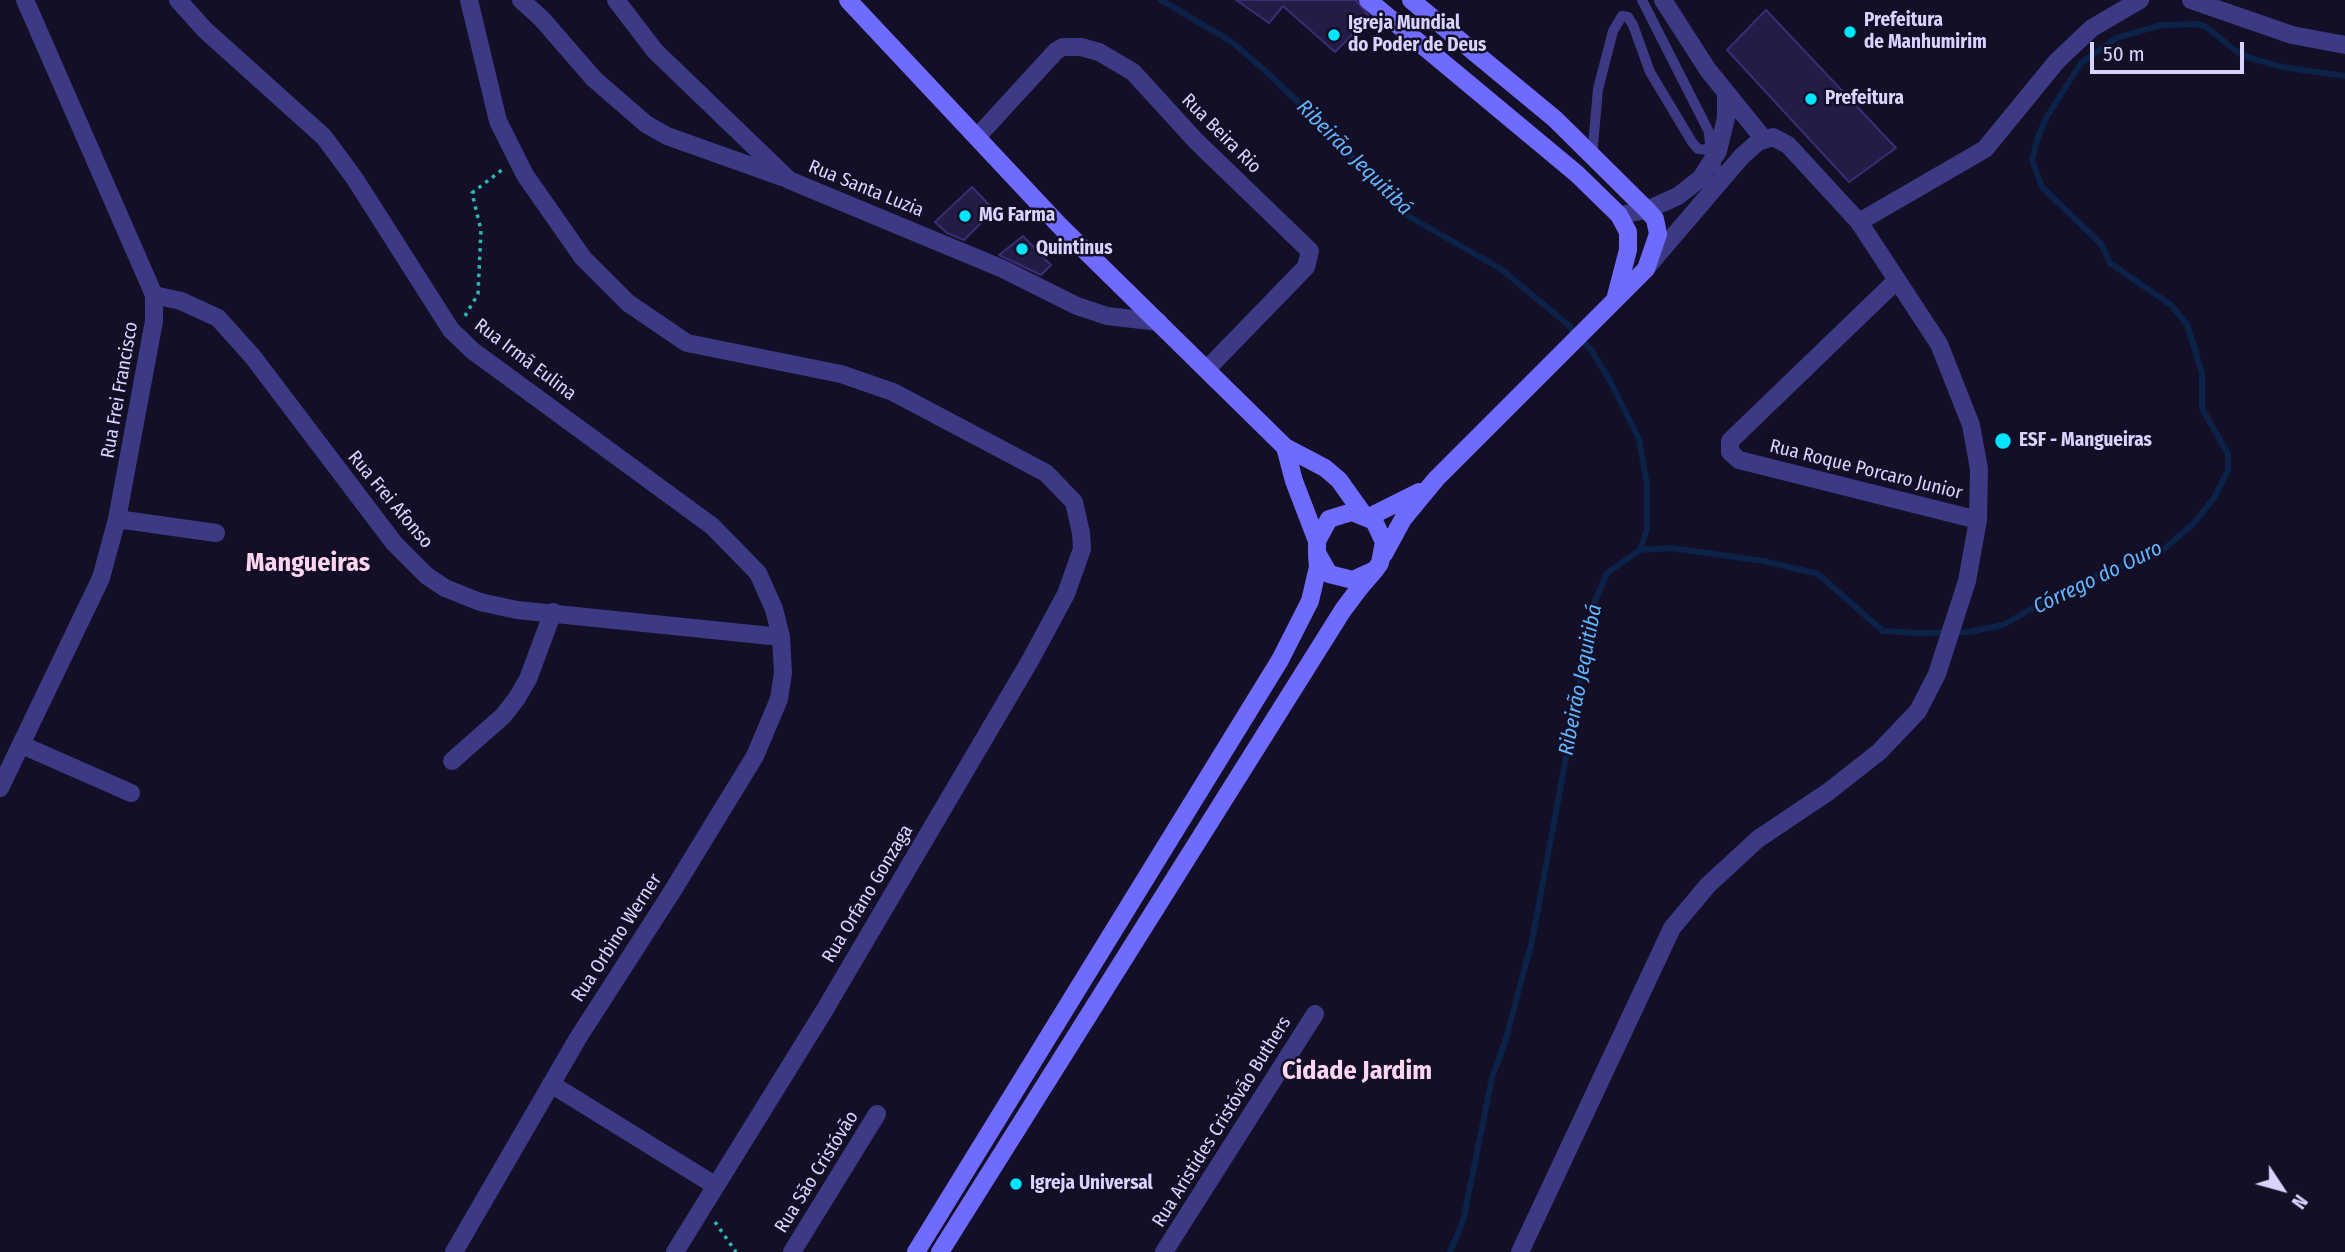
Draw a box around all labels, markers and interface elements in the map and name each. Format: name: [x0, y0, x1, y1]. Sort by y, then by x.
place label: Prefeitura de Manhumirim: [1864, 10, 1987, 54]
place label: Igreja Mundial do Poder de Deus: [1348, 13, 1486, 57]
marker: Prefeitura de Manhumirim: [1842, 24, 1858, 40]
marker: Igreja Mundial do Poder de Deus: [1326, 27, 1342, 43]
scale bar: [2093, 28, 2247, 72]
text: 50 m: [2103, 41, 2145, 67]
place label: Prefeitura: [1825, 88, 1904, 110]
street label: Rua Beira Rio: [1176, 89, 1266, 179]
marker: Prefeitura: [1803, 91, 1819, 107]
water label: Ribeirão Jequitibá: [1291, 95, 1417, 221]
street label: Rua Santa Luzia: [805, 156, 927, 222]
place label: MG Farma: [979, 205, 1055, 227]
marker: MG Farma: [957, 208, 973, 224]
place label: Quintinus: [1036, 238, 1112, 260]
marker: Quintinus: [1014, 241, 1030, 257]
street label: Rua Irmã Eulina: [470, 314, 580, 406]
street label: Rua Frei Francisco: [97, 320, 143, 460]
place label: ESF - Mangueiras: [2019, 430, 2152, 452]
marker: ESF - Mangueiras: [1993, 431, 2013, 451]
street label: Rua Roque Porcaro Junior: [1767, 435, 1965, 505]
street label: Rua Frei Afonso: [343, 447, 437, 553]
water label: Córrego do Ouro: [2029, 536, 2167, 620]
district label: Mangueiras: [246, 548, 370, 580]
water label: Ribeirão Jequitibá: [1554, 602, 1608, 758]
street label: Rua Orfano Gonzaga: [818, 821, 918, 967]
street label: Rua Orbino Werner: [567, 870, 667, 1006]
street label: Rua Aristides Cristóvão Buthers: [1148, 1013, 1296, 1231]
district label: Cidade Jardim: [1282, 1056, 1432, 1088]
street label: Rua São Cristóvão: [770, 1107, 864, 1237]
north arrow: [2247, 1154, 2317, 1224]
place label: Igreja Universal: [1030, 1173, 1153, 1195]
marker: Igreja Universal: [1008, 1176, 1024, 1192]
text: N: [2287, 1190, 2312, 1213]

